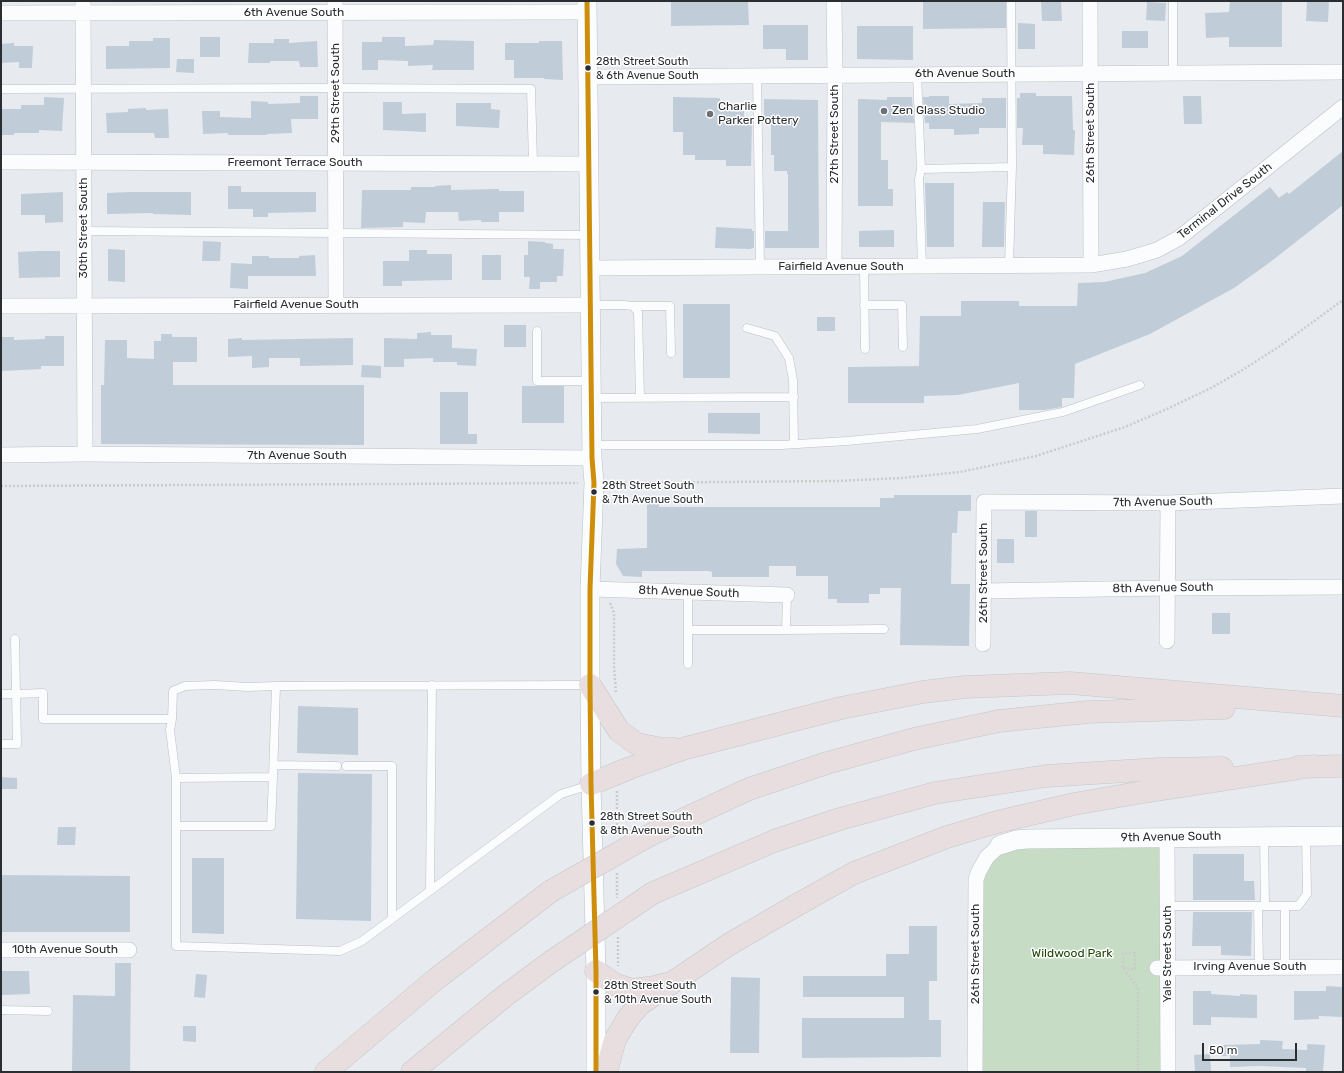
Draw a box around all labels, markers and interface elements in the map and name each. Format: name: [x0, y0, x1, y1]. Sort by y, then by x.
street label: 6th Avenue South: [244, 6, 344, 20]
street label: 29th Street South: [329, 43, 343, 143]
place label: 28th Street South & 6th Avenue South: [596, 55, 699, 81]
marker: 28th Street South & 6th Avenue South: [583, 63, 593, 73]
street label: 6th Avenue South: [915, 67, 1015, 81]
street label: 26th Street South: [1084, 83, 1098, 183]
street label: 27th Street South: [828, 84, 842, 184]
place label: Charlie Parker Pottery: [718, 100, 799, 128]
place label: Zen Glass Studio: [892, 104, 985, 118]
marker: Zen Glass Studio: [879, 106, 889, 116]
marker: Charlie Parker Pottery: [705, 109, 715, 119]
street label: Freemont Terrace South: [227, 156, 363, 170]
street label: Terminal Drive South: [1175, 160, 1275, 242]
street label: 30th Street South: [77, 178, 91, 278]
street label: Fairfield Avenue South: [778, 260, 904, 274]
street label: Fairfield Avenue South: [233, 298, 359, 312]
street label: 7th Avenue South: [247, 449, 347, 463]
place label: 28th Street South & 7th Avenue South: [602, 479, 704, 505]
marker: 28th Street South & 7th Avenue South: [589, 487, 599, 497]
street label: 7th Avenue South: [1113, 494, 1213, 510]
street label: 26th Street South: [977, 523, 991, 623]
street label: 8th Avenue South: [1112, 580, 1214, 596]
street label: 8th Avenue South: [638, 583, 740, 601]
place label: 28th Street South & 8th Avenue South: [600, 810, 703, 836]
marker: 28th Street South & 8th Avenue South: [587, 818, 597, 828]
street label: 9th Avenue South: [1121, 829, 1221, 845]
street label: 26th Street South: [969, 904, 983, 1004]
street label: Yale Street South: [1161, 906, 1175, 1002]
street label: 10th Avenue South: [12, 943, 118, 957]
park label: Wildwood Park: [1032, 947, 1112, 961]
street label: Irving Avenue South: [1193, 960, 1307, 974]
place label: 28th Street South & 10th Avenue South: [604, 979, 712, 1005]
marker: 28th Street South & 10th Avenue South: [591, 987, 601, 997]
scale bar: [1204, 1035, 1299, 1061]
text: 50 m: [1209, 1043, 1237, 1057]

